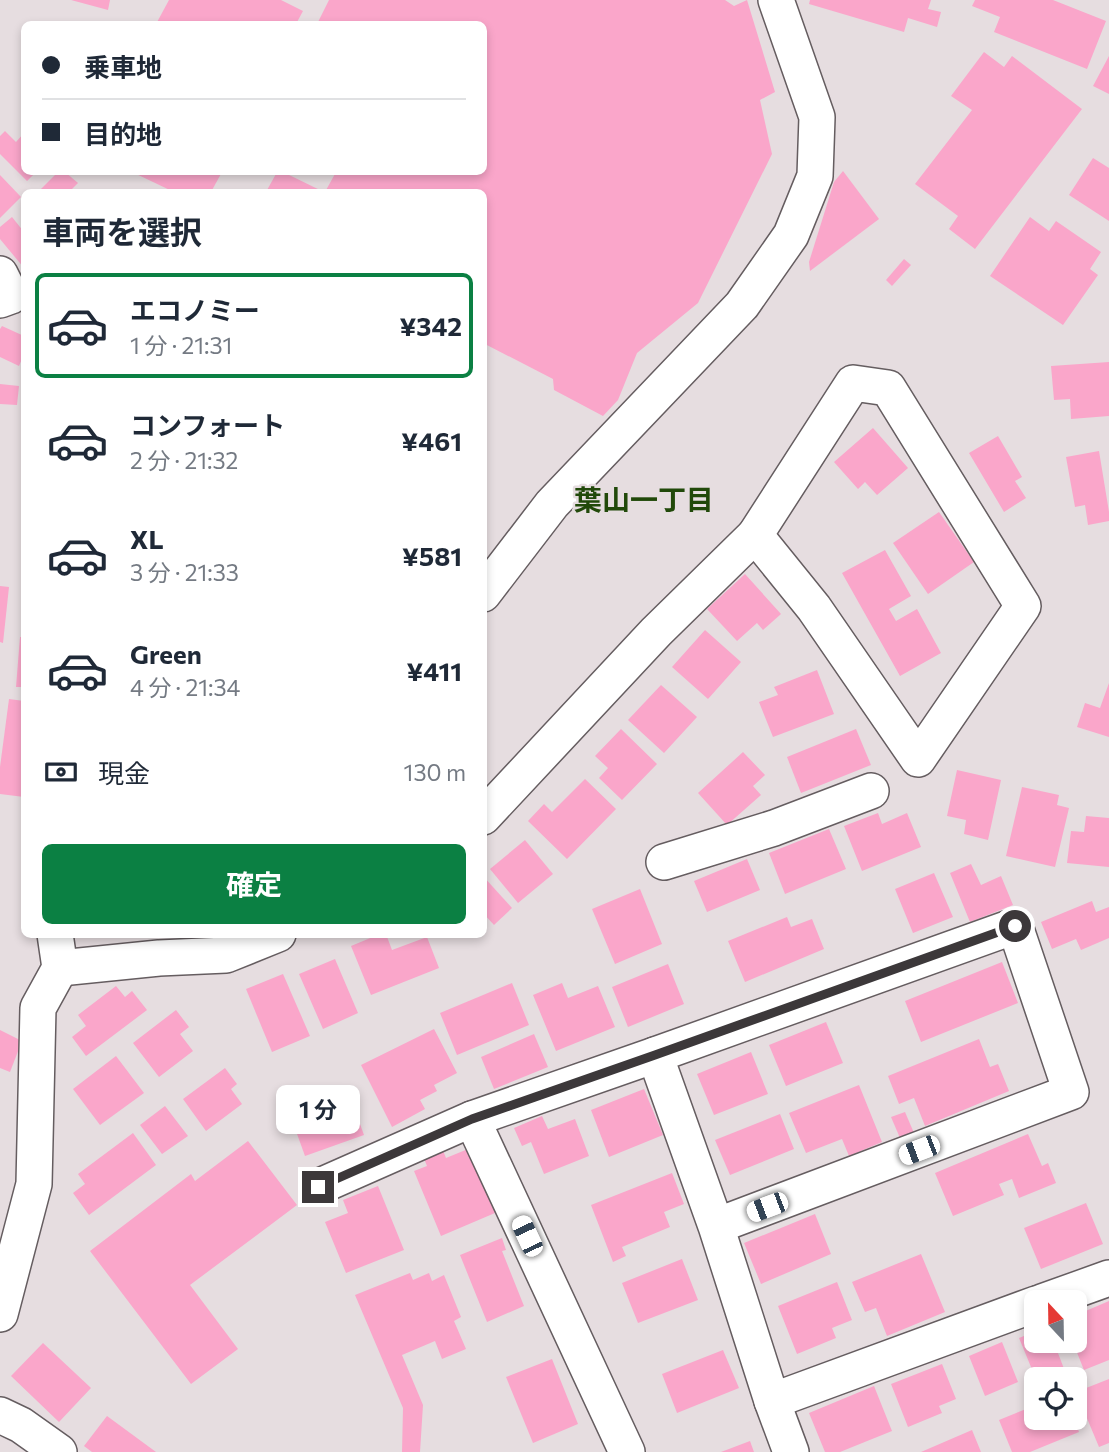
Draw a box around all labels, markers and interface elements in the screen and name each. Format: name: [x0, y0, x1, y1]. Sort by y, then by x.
text: 乗車地: [84, 51, 162, 82]
text: 目的地: [84, 118, 162, 149]
text: 車両を選択: [42, 211, 202, 251]
icon: car: [46, 294, 109, 357]
text: エコノミー: [130, 294, 260, 325]
text: ¥342: [400, 310, 462, 341]
text: 1 分 · 21:31: [130, 331, 232, 359]
icon: car: [46, 409, 109, 472]
text: コンフォート: [130, 409, 285, 440]
text: ¥461: [401, 425, 462, 456]
text: 2 分 · 21:32: [130, 446, 238, 474]
district label: 葉山一丁目: [574, 482, 714, 516]
text: XL: [130, 523, 164, 554]
icon: car: [46, 524, 109, 587]
text: ¥581: [402, 540, 462, 571]
text: 3 分 · 21:33: [130, 558, 239, 586]
text: Green: [130, 638, 202, 669]
icon: car: [46, 639, 109, 702]
text: ¥411: [406, 655, 462, 686]
text: 4 分 · 21:34: [130, 673, 240, 701]
icon: cash: [42, 753, 80, 791]
text: 現金: [98, 757, 150, 788]
text: 130 m: [404, 758, 466, 786]
button: 確定: [42, 844, 466, 924]
route start: [999, 910, 1031, 942]
callout: 1 分: [276, 1086, 360, 1134]
text: 1 分: [299, 1095, 337, 1123]
car: [896, 1133, 943, 1167]
route end: [302, 1171, 334, 1203]
car: [744, 1190, 791, 1224]
car: [509, 1213, 546, 1259]
north arrow: [1024, 1290, 1087, 1353]
map controls: [1024, 1290, 1087, 1430]
button: locate: [1024, 1367, 1087, 1430]

